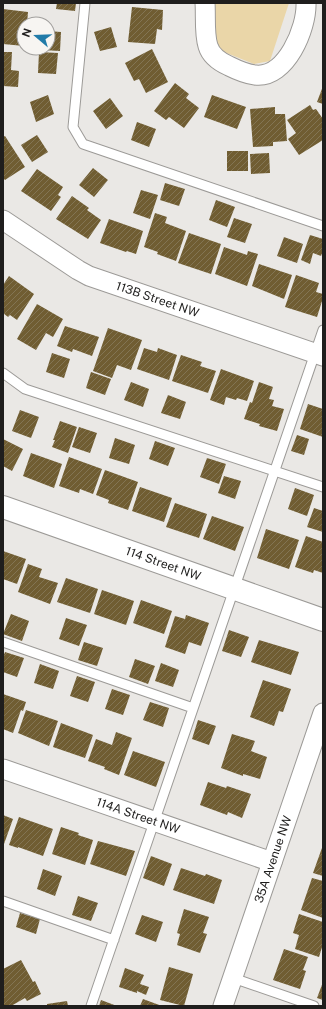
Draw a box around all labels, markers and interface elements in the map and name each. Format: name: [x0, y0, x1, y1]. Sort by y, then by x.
north arrow: [16, 16, 56, 56]
text: N: [19, 27, 34, 39]
street label: 113B Street NW: [114, 279, 201, 320]
street label: 114 Street NW: [124, 544, 203, 584]
street label: 114A Street NW: [95, 795, 182, 837]
street label: 35A Avenue NW: [252, 813, 295, 905]

